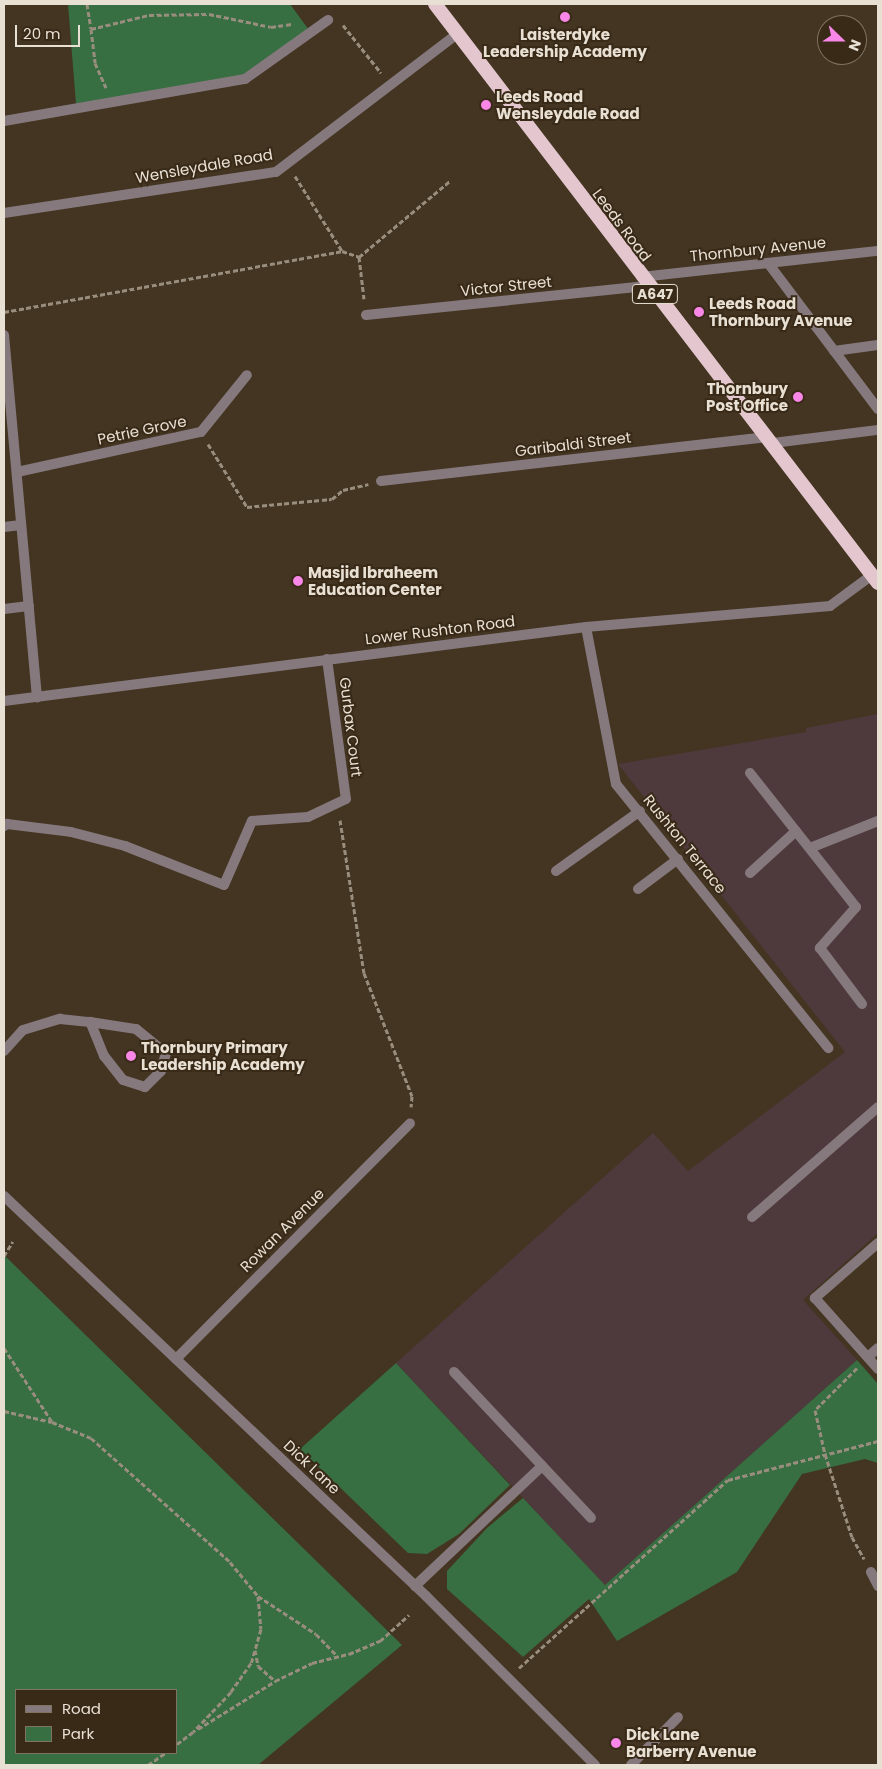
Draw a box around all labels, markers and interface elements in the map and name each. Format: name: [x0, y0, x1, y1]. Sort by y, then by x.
marker: Laisterdyke Leadership Academy: [559, 11, 571, 23]
scale bar: [18, 15, 82, 47]
north arrow: [817, 15, 867, 65]
text: 20 m: [23, 23, 61, 44]
place label: Laisterdyke Leadership Academy: [483, 25, 647, 60]
text: N: [844, 37, 866, 54]
place label: Leeds Road Wensleydale Road: [496, 87, 640, 122]
marker: Leeds Road Wensleydale Road: [480, 99, 492, 111]
street label: Wensleydale Road: [134, 145, 274, 187]
street label: Leeds Road: [589, 185, 655, 265]
street label: Thornbury Avenue: [689, 233, 827, 265]
street label: Victor Street: [460, 272, 552, 300]
road number: A647: [631, 282, 679, 306]
place label: Leeds Road Thornbury Avenue: [709, 294, 853, 329]
marker: Leeds Road Thornbury Avenue: [693, 306, 705, 318]
place label: Thornbury Post Office: [706, 379, 788, 414]
marker: Thornbury Post Office: [792, 391, 804, 403]
street label: Petrie Grove: [96, 412, 188, 448]
street label: Garibaldi Street: [514, 428, 632, 460]
place label: Masjid Ibraheem Education Center: [308, 563, 442, 598]
marker: Masjid Ibraheem Education Center: [292, 575, 304, 587]
street label: Lower Rushton Road: [364, 612, 516, 648]
street label: Gurbax Court: [336, 676, 366, 778]
street label: Rushton Terrace: [640, 791, 730, 897]
place label: Thornbury Primary Leadership Academy: [141, 1038, 305, 1073]
marker: Thornbury Primary Leadership Academy: [125, 1050, 137, 1062]
street label: Rowan Avenue: [236, 1184, 328, 1276]
street label: Dick Lane: [280, 1436, 344, 1498]
legend: [15, 1689, 178, 1754]
text: Road: [62, 1698, 101, 1719]
text: Park: [62, 1723, 94, 1744]
place label: Dick Lane Barberry Avenue: [626, 1725, 757, 1760]
marker: Dick Lane Barberry Avenue: [610, 1737, 622, 1749]

